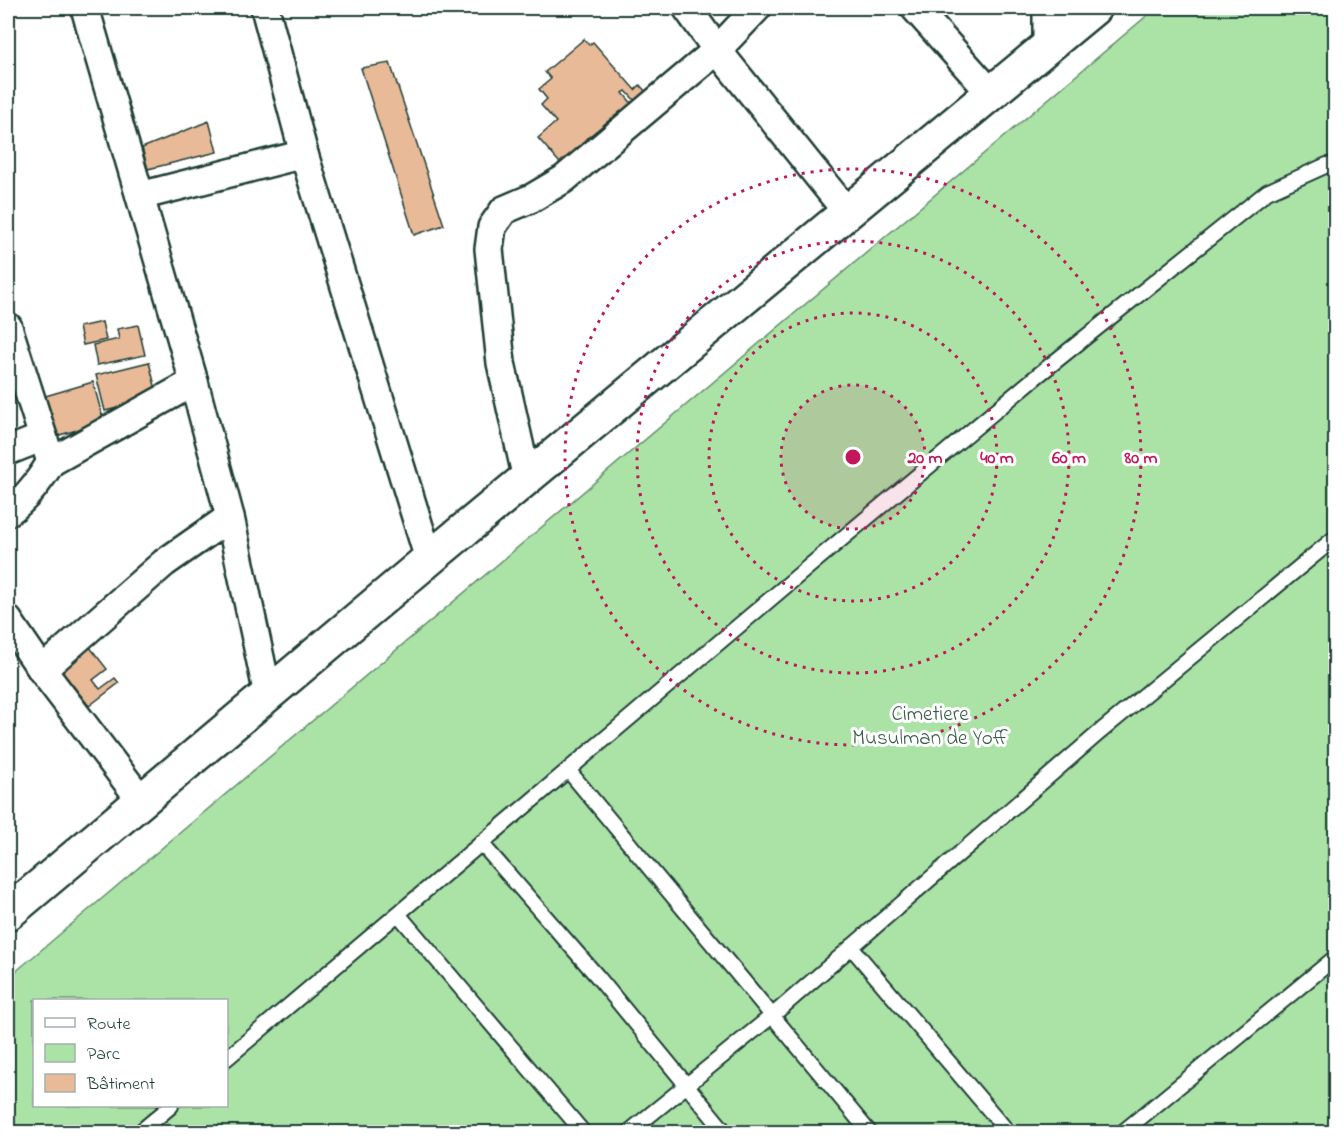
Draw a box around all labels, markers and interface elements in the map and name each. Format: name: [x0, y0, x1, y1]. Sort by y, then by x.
text: 20 m: [906, 446, 943, 472]
text: 40 m: [980, 446, 1014, 472]
text: 60 m: [1052, 446, 1086, 472]
text: 80 m: [1124, 446, 1158, 472]
centre of rings: [843, 447, 863, 467]
park label: Cimetiere Musulman de Yoff: [852, 700, 1009, 754]
legend: [33, 999, 228, 1107]
text: Route: [87, 1012, 132, 1038]
text: Parc: [87, 1042, 120, 1068]
text: Bâtiment: [86, 1072, 155, 1098]

